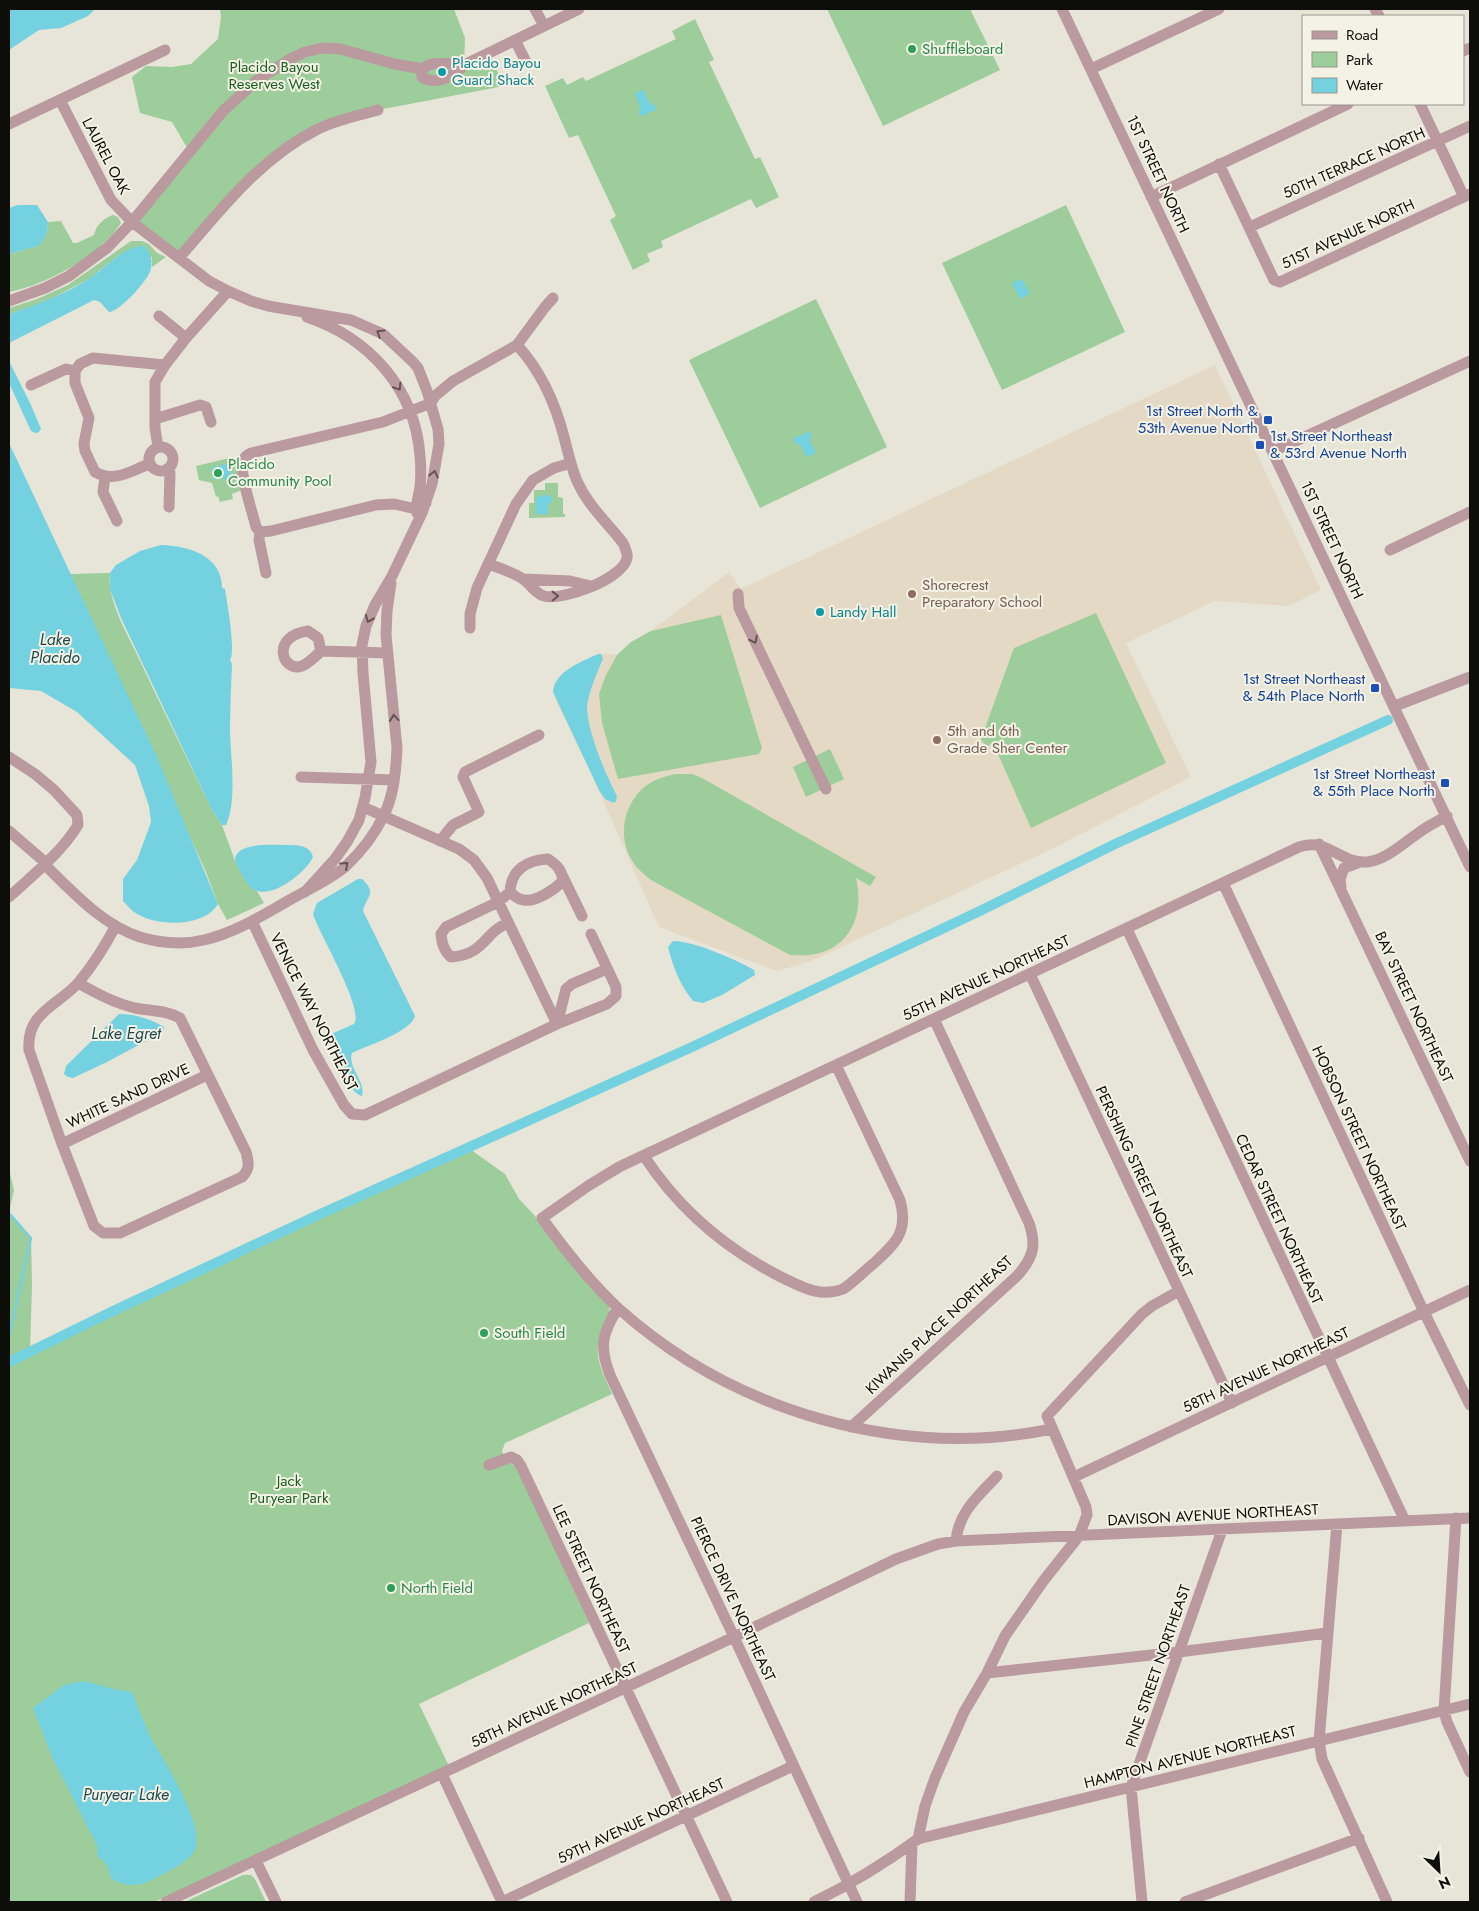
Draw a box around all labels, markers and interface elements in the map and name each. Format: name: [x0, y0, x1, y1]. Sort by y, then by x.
legend: [1302, 15, 1464, 105]
text: Road: [1346, 24, 1378, 46]
place label: Shuffleboard: [922, 38, 1003, 60]
marker: Shuffleboard: [906, 43, 918, 55]
text: Park: [1346, 49, 1373, 71]
place label: Placido Bayou Guard Shack: [452, 52, 541, 91]
park label: Placido Bayou Reserves West: [228, 56, 320, 95]
marker: Placido Bayou Guard Shack: [436, 66, 448, 78]
text: Water: [1346, 74, 1384, 96]
street label: 1ST STREET NORTH: [1121, 112, 1195, 236]
street label: LAUREL OAK: [77, 114, 136, 199]
street label: 50TH TERRACE NORTH: [1279, 122, 1429, 204]
street label: 51ST AVENUE NORTH: [1278, 193, 1418, 275]
one-way arrow: [376, 329, 385, 339]
one-way arrow: [392, 382, 401, 391]
place label: 1st Street North & 53th Avenue North: [1138, 400, 1258, 439]
marker: 1st Street North & 53th Avenue North: [1262, 414, 1274, 426]
place label: 1st Street Northeast & 53rd Avenue North: [1270, 425, 1407, 464]
marker: 1st Street Northeast & 53rd Avenue North: [1254, 439, 1266, 451]
place label: Placido Community Pool: [228, 453, 332, 492]
marker: Placido Community Pool: [212, 467, 224, 479]
one-way arrow: [428, 470, 439, 479]
street label: 1ST STREET NORTH: [1295, 478, 1369, 602]
place label: Shorecrest Preparatory School: [922, 574, 1042, 613]
marker: Shorecrest Preparatory School: [906, 588, 918, 600]
one-way arrow: [552, 591, 559, 601]
place label: Landy Hall: [830, 601, 896, 623]
marker: Landy Hall: [814, 606, 826, 618]
one-way arrow: [365, 614, 376, 623]
water label: Lake Placido: [30, 628, 80, 669]
one-way arrow: [748, 635, 759, 644]
place label: 1st Street Northeast & 54th Place North: [1242, 668, 1365, 707]
marker: 1st Street Northeast & 54th Place North: [1369, 682, 1381, 694]
one-way arrow: [389, 714, 400, 722]
place label: 5th and 6th Grade Sher Center: [947, 720, 1068, 759]
marker: 5th and 6th Grade Sher Center: [931, 734, 943, 746]
place label: 1st Street Northeast & 55th Place North: [1313, 763, 1435, 802]
marker: 1st Street Northeast & 55th Place North: [1439, 777, 1451, 789]
one-way arrow: [340, 862, 349, 871]
street label: BAY STREET NORTHEAST: [1369, 928, 1459, 1086]
street label: VENICE WAY NORTHEAST: [265, 929, 363, 1095]
street label: 55TH AVENUE NORTHEAST: [899, 929, 1073, 1027]
water label: Lake Egret: [91, 1022, 162, 1045]
street label: HOBSON STREET NORTHEAST: [1306, 1042, 1412, 1234]
street label: WHITE SAND DRIVE: [63, 1058, 193, 1134]
street label: PERSHING STREET NORTHEAST: [1090, 1082, 1198, 1282]
street label: CEDAR STREET NORTHEAST: [1230, 1130, 1328, 1308]
street label: KIWANIS PLACE NORTHEAST: [860, 1251, 1018, 1399]
place label: South Field: [494, 1322, 565, 1344]
street label: 58TH AVENUE NORTHEAST: [1179, 1322, 1353, 1418]
marker: South Field: [478, 1327, 490, 1339]
park label: Jack Puryear Park: [249, 1470, 329, 1509]
street label: DAVISON AVENUE NORTHEAST: [1107, 1498, 1319, 1532]
street label: LEE STREET NORTHEAST: [547, 1501, 635, 1657]
street label: PIERCE DRIVE NORTHEAST: [685, 1513, 781, 1685]
place label: North Field: [401, 1577, 473, 1599]
marker: North Field: [385, 1582, 397, 1594]
street label: PINE STREET NORTHEAST: [1120, 1582, 1196, 1750]
street label: 58TH AVENUE NORTHEAST: [467, 1657, 641, 1753]
street label: HAMPTON AVENUE NORTHEAST: [1082, 1720, 1298, 1794]
street label: 59TH AVENUE NORTHEAST: [554, 1773, 728, 1869]
water label: Puryear Lake: [83, 1783, 169, 1806]
north arrow: [1414, 1846, 1464, 1896]
text: N: [1435, 1871, 1454, 1894]

